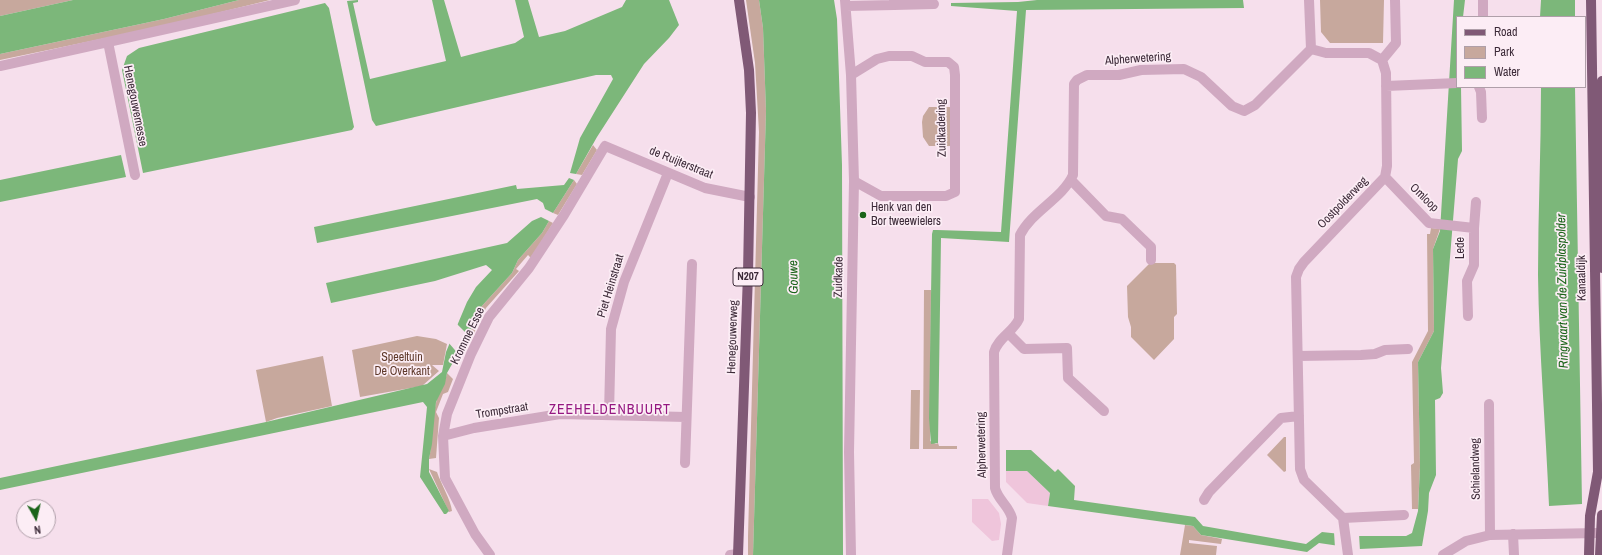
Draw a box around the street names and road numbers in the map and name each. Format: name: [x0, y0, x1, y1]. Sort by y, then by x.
street label: Alpherwetering: [1104, 50, 1172, 68]
street label: Henegouwernesse: [120, 64, 150, 148]
street label: Zuidkadering: [934, 99, 950, 157]
street label: de Ruijterstraat: [647, 144, 715, 182]
street label: Oostpolderweg: [1315, 174, 1371, 232]
street label: Omloop: [1407, 181, 1441, 215]
street label: Lede: [1454, 237, 1468, 259]
street label: Piet Heinstraat: [595, 253, 627, 319]
street label: Kanaaldijk: [1574, 255, 1590, 301]
street label: Zuidkade: [831, 256, 847, 298]
road number: N207: [733, 268, 763, 286]
street label: Henegouwerweg: [725, 300, 741, 374]
street label: Kromme Esse: [448, 305, 488, 367]
street label: Trompstraat: [475, 400, 529, 422]
street label: Alpherwetering: [974, 412, 990, 478]
street label: Schielandweg: [1468, 438, 1484, 500]

